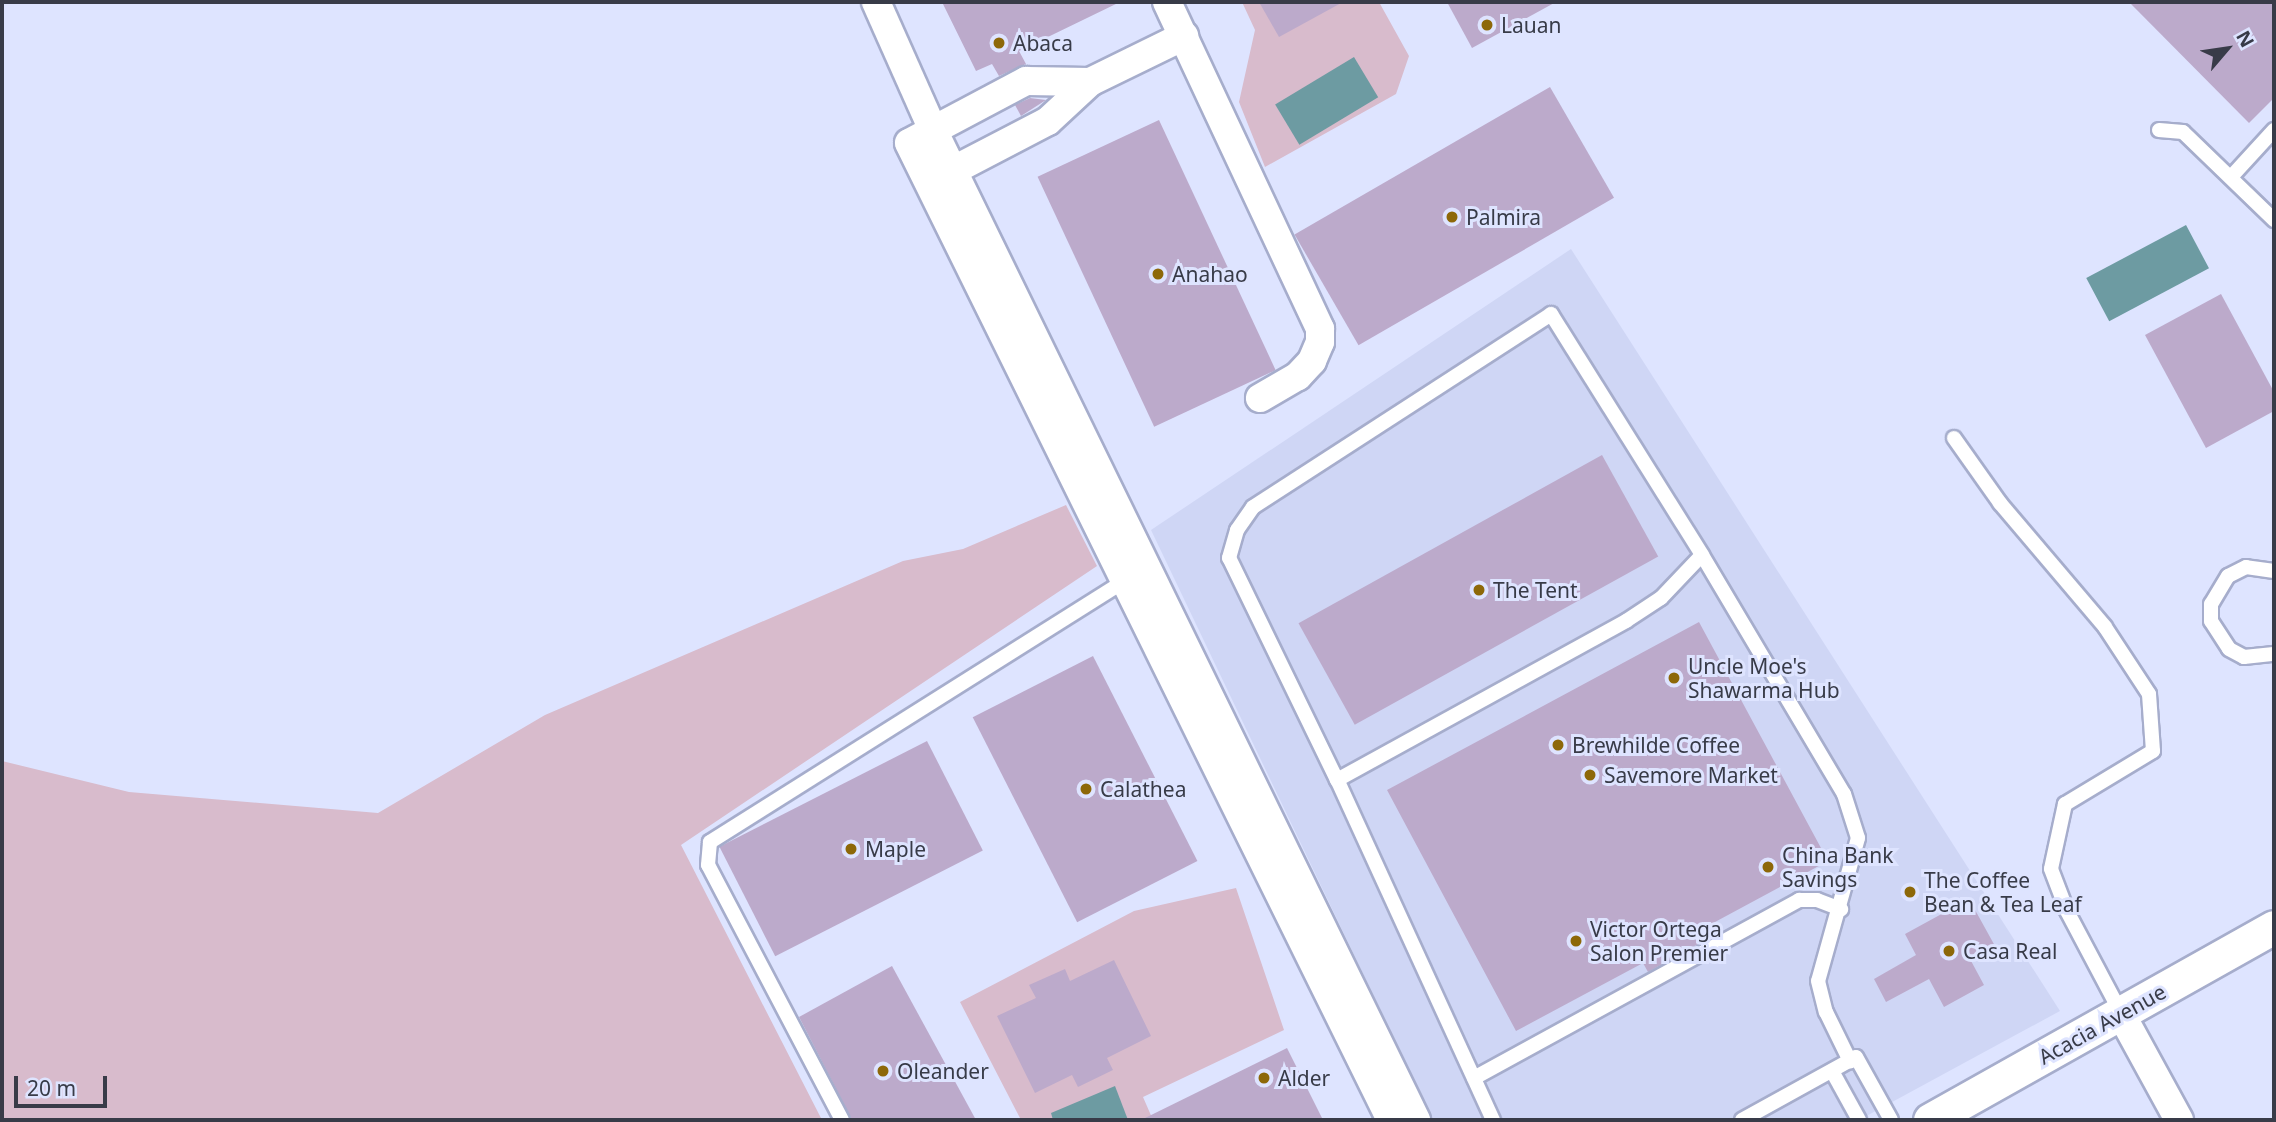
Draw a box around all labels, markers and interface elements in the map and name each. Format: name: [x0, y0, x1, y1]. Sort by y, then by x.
place label: Lauan: [1501, 12, 1562, 38]
north arrow: [2192, 14, 2262, 84]
marker: Lauan: [1479, 17, 1495, 33]
text: N: [2230, 26, 2260, 52]
place label: Abaca: [1013, 30, 1073, 56]
marker: Abaca: [991, 35, 1007, 51]
place label: Palmira: [1466, 204, 1541, 230]
marker: Palmira: [1444, 209, 1460, 225]
place label: Anahao: [1172, 261, 1248, 287]
marker: Anahao: [1150, 266, 1166, 282]
place label: The Tent: [1493, 577, 1578, 603]
marker: The Tent: [1471, 582, 1487, 598]
place label: Uncle Moe's Shawarma Hub: [1688, 653, 1840, 703]
marker: Uncle Moe's Shawarma Hub: [1666, 670, 1682, 686]
place label: Brewhilde Coffee: [1572, 732, 1740, 758]
marker: Brewhilde Coffee: [1550, 737, 1566, 753]
place label: Savemore Market: [1604, 762, 1778, 788]
marker: Savemore Market: [1582, 767, 1598, 783]
place label: Calathea: [1100, 776, 1186, 802]
marker: Calathea: [1078, 781, 1094, 797]
place label: Maple: [865, 836, 926, 862]
marker: Maple: [843, 841, 859, 857]
place label: China Bank Savings: [1782, 842, 1894, 892]
marker: China Bank Savings: [1760, 859, 1776, 875]
place label: The Coffee Bean & Tea Leaf: [1924, 867, 2082, 917]
marker: The Coffee Bean & Tea Leaf: [1902, 884, 1918, 900]
place label: Victor Ortega Salon Premier: [1590, 916, 1728, 966]
marker: Victor Ortega Salon Premier: [1568, 933, 1584, 949]
place label: Casa Real: [1963, 938, 2057, 964]
marker: Casa Real: [1941, 943, 1957, 959]
street label: Acacia Avenue: [2034, 979, 2170, 1069]
place label: Oleander: [897, 1058, 989, 1084]
scale bar: [18, 1062, 110, 1106]
marker: Oleander: [875, 1063, 891, 1079]
place label: Alder: [1278, 1065, 1330, 1091]
marker: Alder: [1256, 1070, 1272, 1086]
text: 20 m: [27, 1074, 76, 1102]

